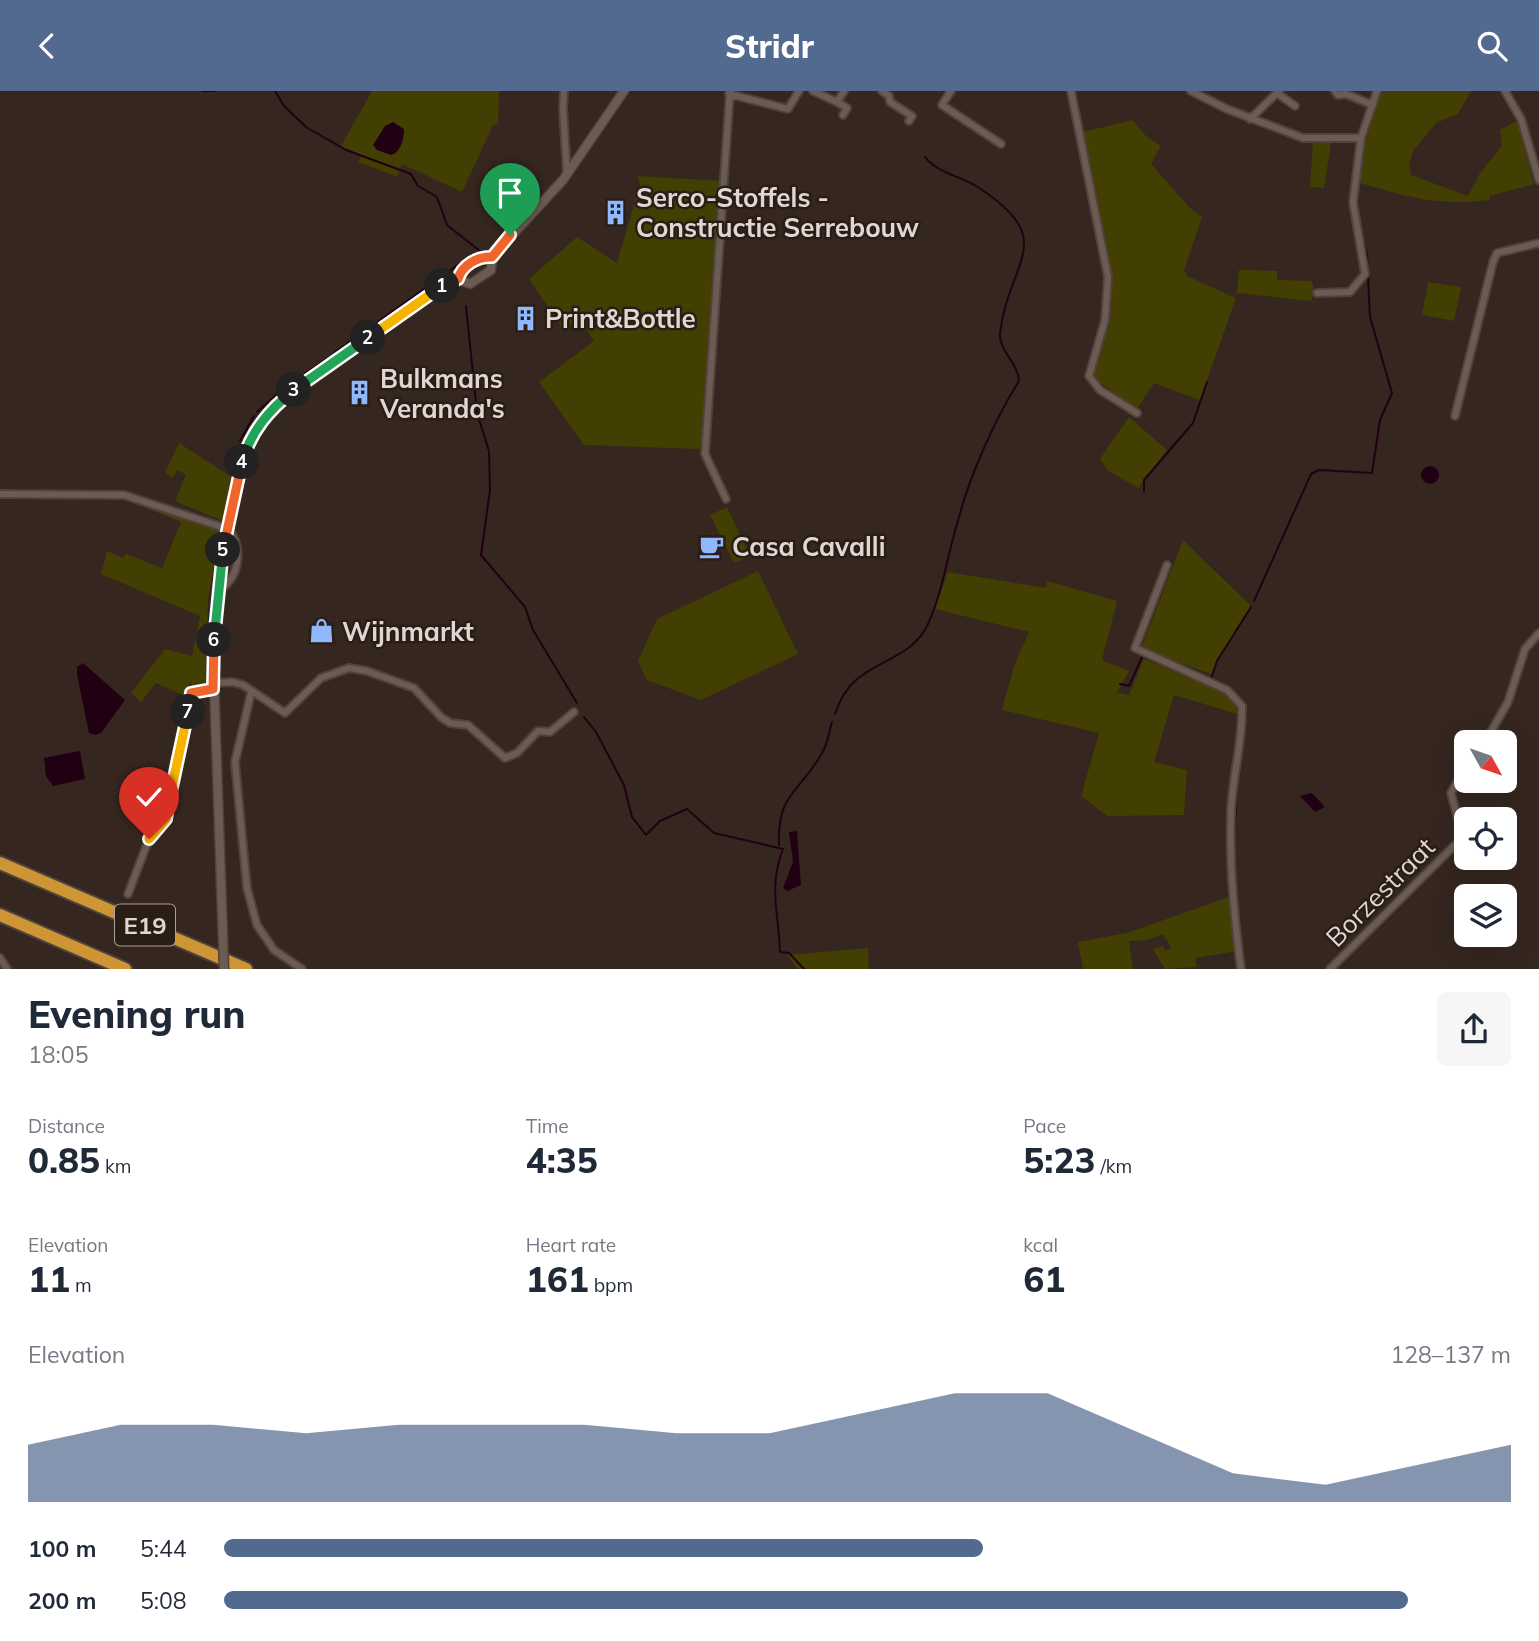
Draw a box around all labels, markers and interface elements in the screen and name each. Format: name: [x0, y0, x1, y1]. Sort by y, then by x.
text: Stridr: [725, 26, 814, 66]
icon: back: [28, 27, 66, 65]
icon: search: [1473, 27, 1511, 65]
pin: [480, 163, 540, 235]
icon: arrive: [491, 174, 529, 212]
place label: Serco-Stoffels - Constructie Serrebouw: [636, 181, 919, 244]
building icon: Serco-Stoffels - Constructie Serrebouw: [602, 198, 630, 226]
pin: 1: [424, 269, 460, 303]
text: 1: [436, 273, 447, 297]
place label: Print&Bottle: [545, 302, 696, 335]
building icon: Print&Bottle: [511, 304, 539, 332]
pin: 2: [350, 321, 386, 355]
text: 2: [362, 325, 373, 349]
place label: Bulkmans Veranda's: [379, 362, 505, 425]
pin: 3: [276, 373, 312, 407]
text: 3: [288, 377, 299, 401]
building icon: Bulkmans Veranda's: [346, 379, 374, 407]
pin: 4: [224, 445, 260, 479]
text: 4: [236, 449, 247, 473]
place label: Casa Cavalli: [732, 530, 885, 563]
cafe icon: Casa Cavalli: [698, 532, 726, 560]
pin: 5: [206, 533, 241, 567]
text: 5: [217, 537, 228, 561]
place label: Wijnmarkt: [342, 615, 474, 648]
shop icon: Wijnmarkt: [308, 617, 336, 645]
pin: 6: [196, 623, 232, 657]
text: 6: [208, 627, 219, 651]
pin: 7: [170, 695, 206, 729]
text: 7: [182, 699, 193, 723]
north arrow: [1454, 730, 1517, 793]
map controls: [1454, 730, 1517, 947]
pin: [119, 767, 179, 839]
icon: check: [130, 778, 168, 816]
button: locate: [1454, 807, 1517, 870]
street label: Borzestraat: [1319, 831, 1441, 953]
button: layers: [1454, 884, 1517, 947]
road number: E19: [115, 905, 175, 945]
text: Evening run: [28, 990, 246, 1038]
button: share: [1437, 992, 1511, 1066]
text: 18:05: [28, 1040, 88, 1069]
text: Distance: [28, 1114, 105, 1138]
text: Time: [526, 1114, 569, 1138]
text: Pace: [1023, 1114, 1066, 1138]
text: 0.85: [28, 1138, 100, 1182]
text: 4:35: [526, 1138, 598, 1182]
text: 5:23: [1023, 1138, 1095, 1182]
text: km: [100, 1154, 132, 1178]
text: /km: [1095, 1154, 1132, 1178]
text: Elevation: [28, 1233, 108, 1257]
text: Heart rate: [526, 1233, 616, 1257]
text: kcal: [1023, 1233, 1058, 1257]
text: 11: [28, 1257, 70, 1301]
text: 161: [526, 1257, 589, 1301]
text: 61: [1023, 1257, 1065, 1301]
text: m: [70, 1273, 92, 1297]
text: bpm: [589, 1273, 633, 1297]
text: Elevation: [28, 1340, 125, 1369]
text: 128–137 m: [1390, 1340, 1511, 1369]
text: 100 m: [28, 1534, 96, 1563]
text: 5:44: [140, 1534, 187, 1563]
text: 200 m: [28, 1586, 96, 1615]
text: 5:08: [140, 1586, 187, 1615]

